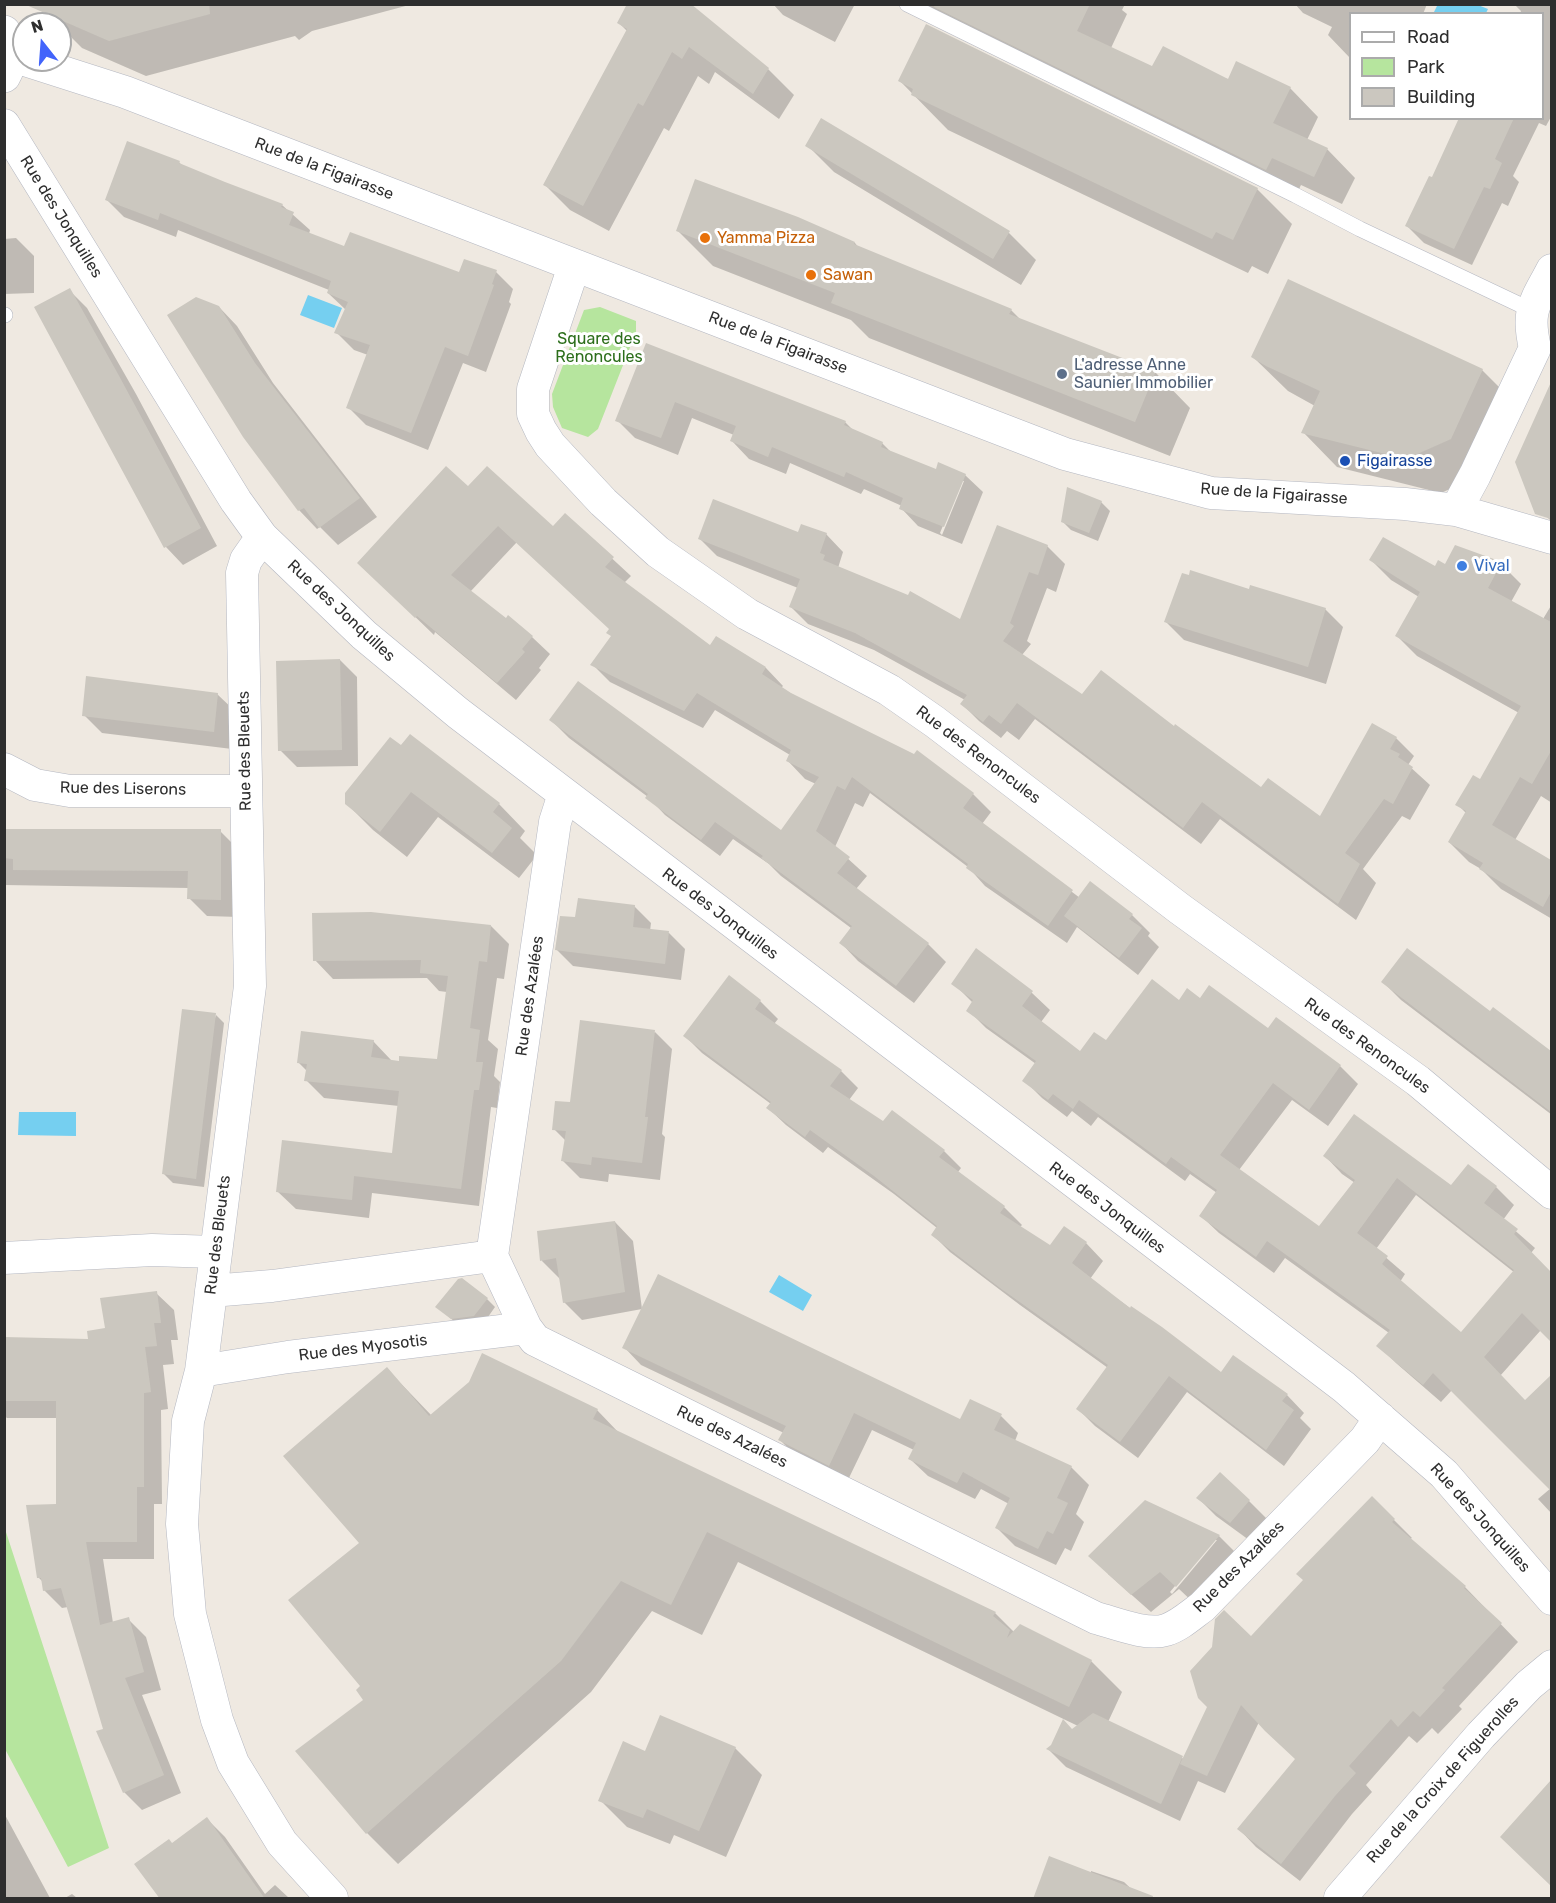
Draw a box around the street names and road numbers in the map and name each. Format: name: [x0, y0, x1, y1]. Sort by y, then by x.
street label: Rue de la Figairasse: [252, 134, 396, 204]
street label: Rue des Jonquilles: [16, 152, 106, 282]
street label: Rue de la Figairasse: [706, 308, 850, 378]
street label: Rue de la Figairasse: [1200, 479, 1348, 509]
street label: Rue des Jonquilles: [283, 556, 399, 666]
street label: Rue des Bleuets: [234, 691, 256, 811]
street label: Rue des Renoncules: [912, 702, 1044, 808]
street label: Rue des Liserons: [60, 778, 186, 800]
street label: Rue des Jonquilles: [658, 864, 782, 964]
street label: Rue des Azalées: [512, 935, 548, 1057]
street label: Rue des Renoncules: [1300, 994, 1434, 1098]
street label: Rue des Jonquilles: [1045, 1158, 1169, 1258]
street label: Rue des Bleuets: [201, 1174, 235, 1296]
street label: Rue des Myosotis: [298, 1331, 428, 1365]
street label: Rue des Azalées: [673, 1402, 791, 1472]
street label: Rue des Jonquilles: [1426, 1459, 1534, 1577]
street label: Rue des Azalées: [1189, 1517, 1289, 1617]
street label: Rue de la Croix de Figuerolles: [1363, 1693, 1523, 1867]

